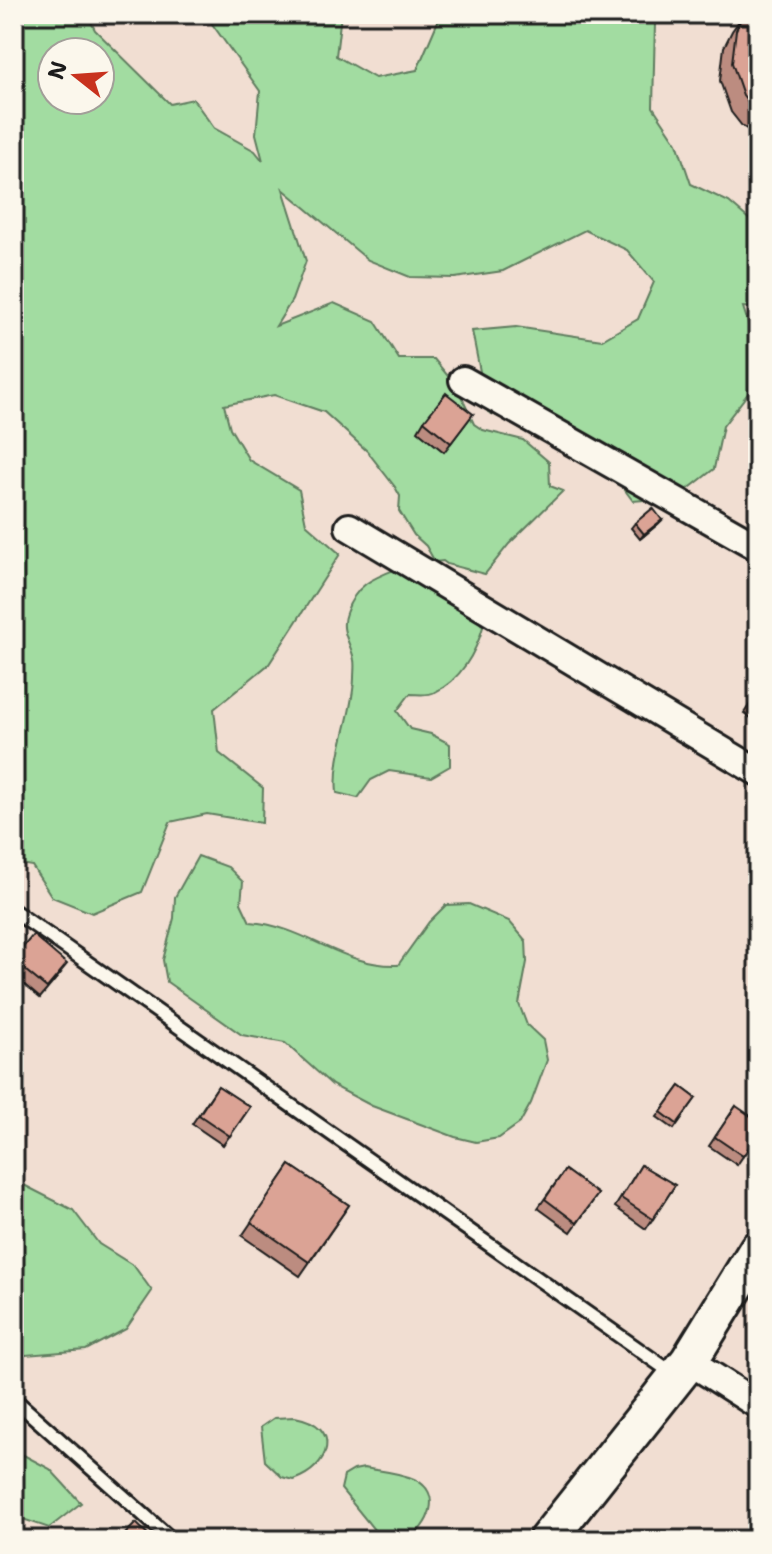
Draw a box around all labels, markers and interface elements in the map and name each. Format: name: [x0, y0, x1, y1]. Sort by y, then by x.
north arrow: [36, 36, 116, 116]
text: N: [41, 58, 74, 83]

